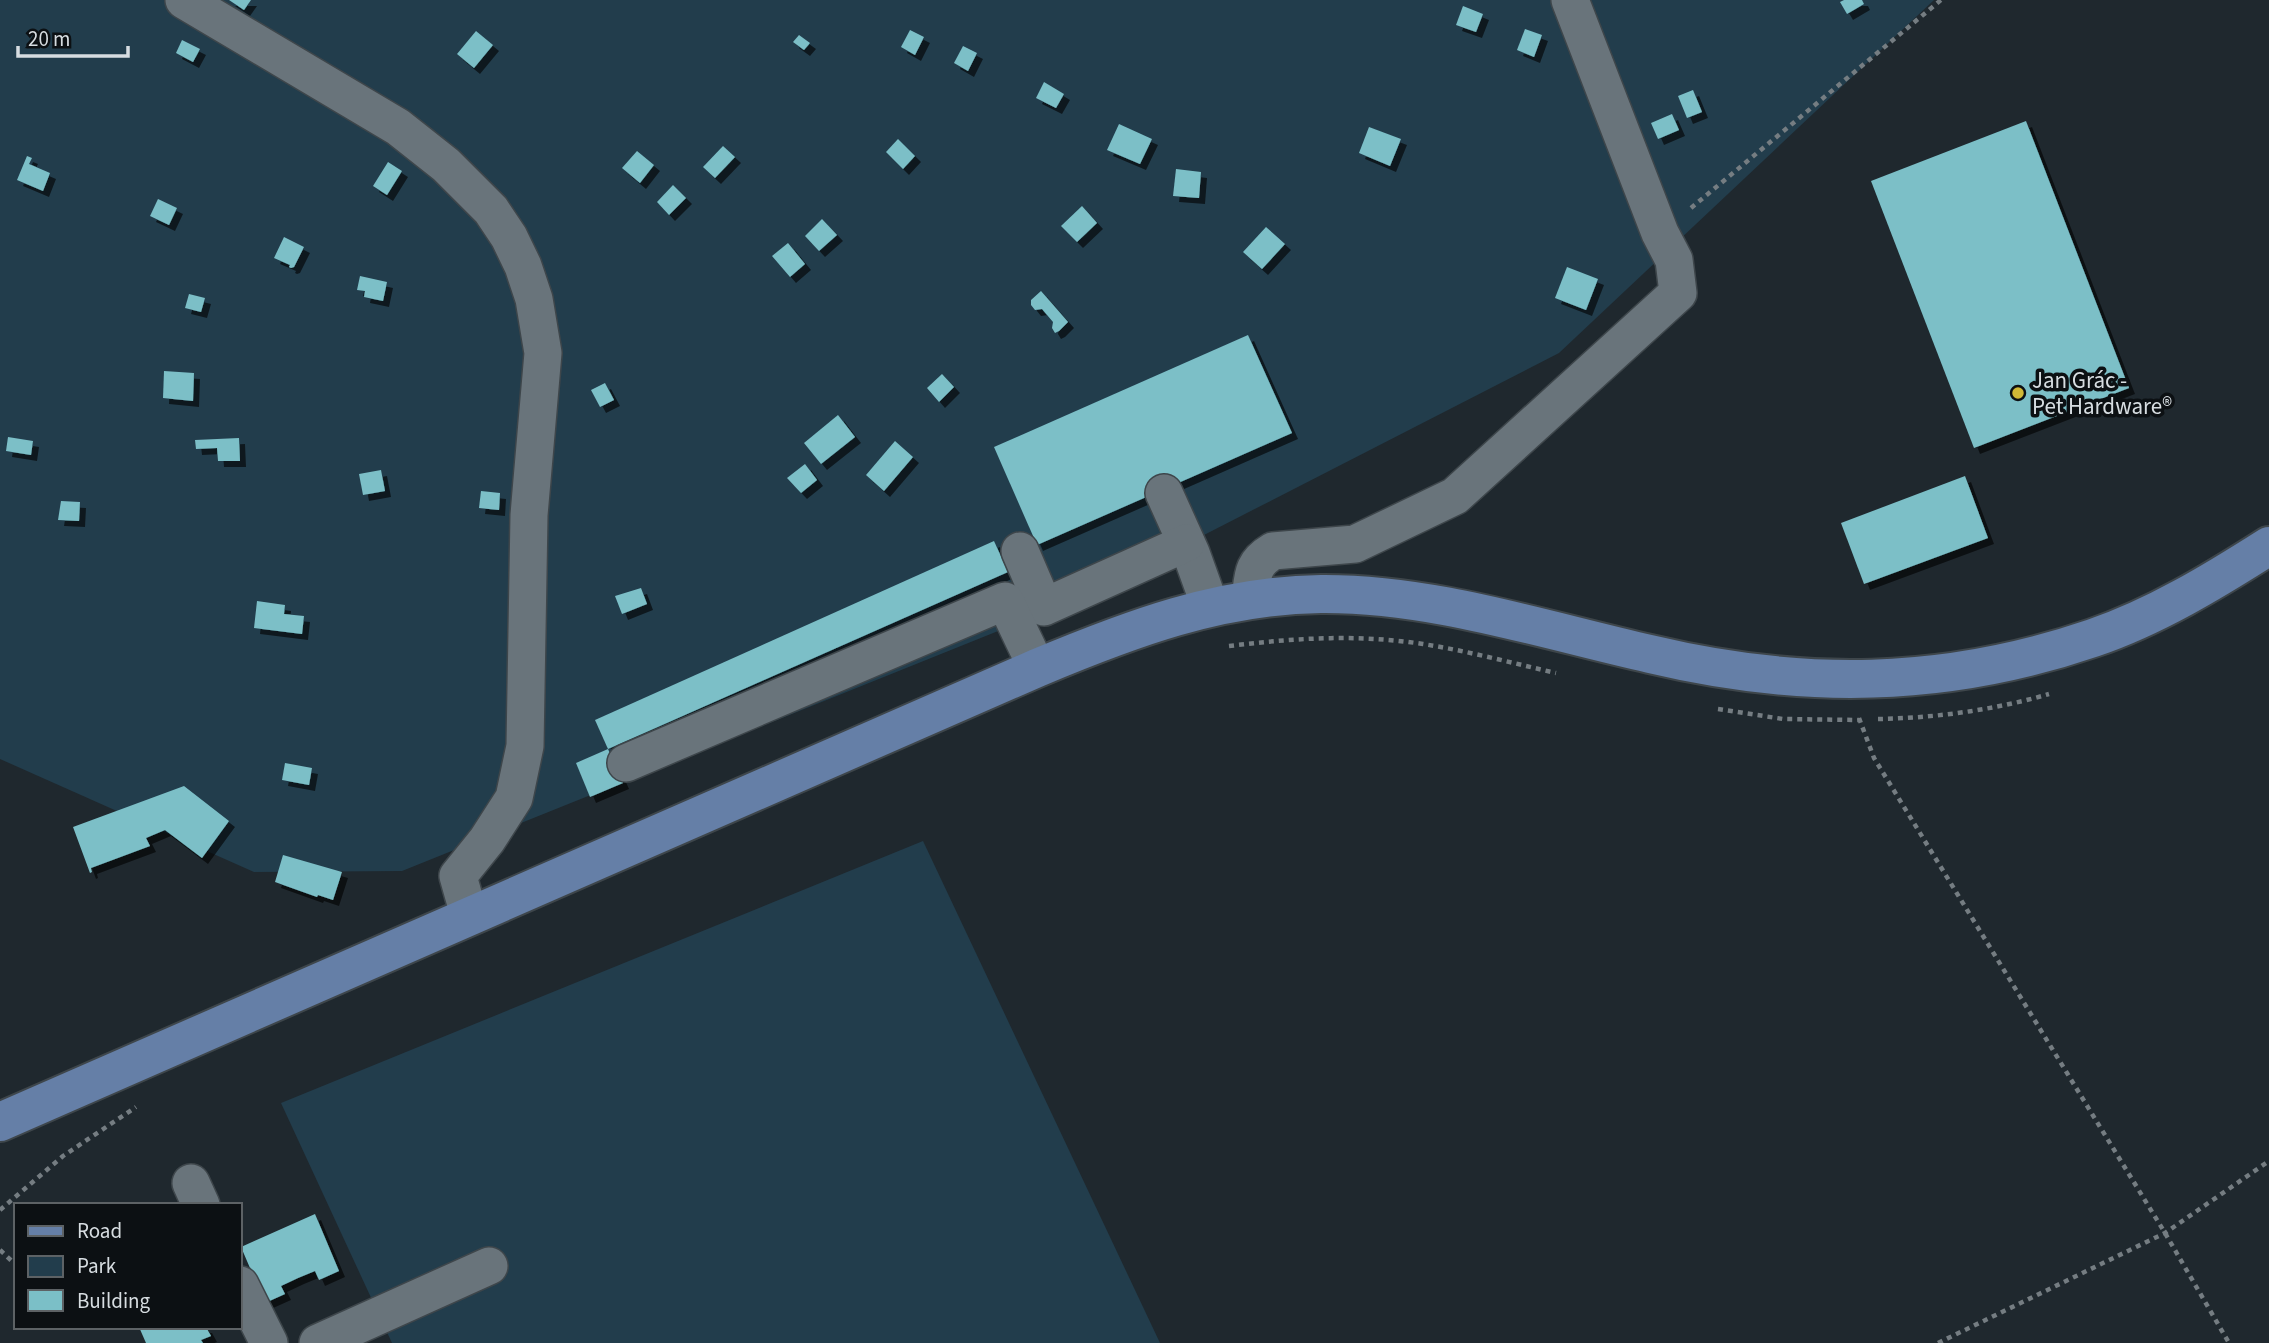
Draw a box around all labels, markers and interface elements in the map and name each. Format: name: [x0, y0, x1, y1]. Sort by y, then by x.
scale bar: [18, 14, 128, 58]
text: 20 m: [28, 24, 70, 54]
place label: Jan Grác - Pet Hardware®: [2032, 364, 2172, 423]
marker: Jan Grác - Pet Hardware®: [2010, 385, 2026, 401]
legend: [14, 1203, 242, 1329]
text: Road: [77, 1216, 122, 1246]
text: Park: [77, 1251, 117, 1281]
text: Building: [77, 1286, 151, 1316]

